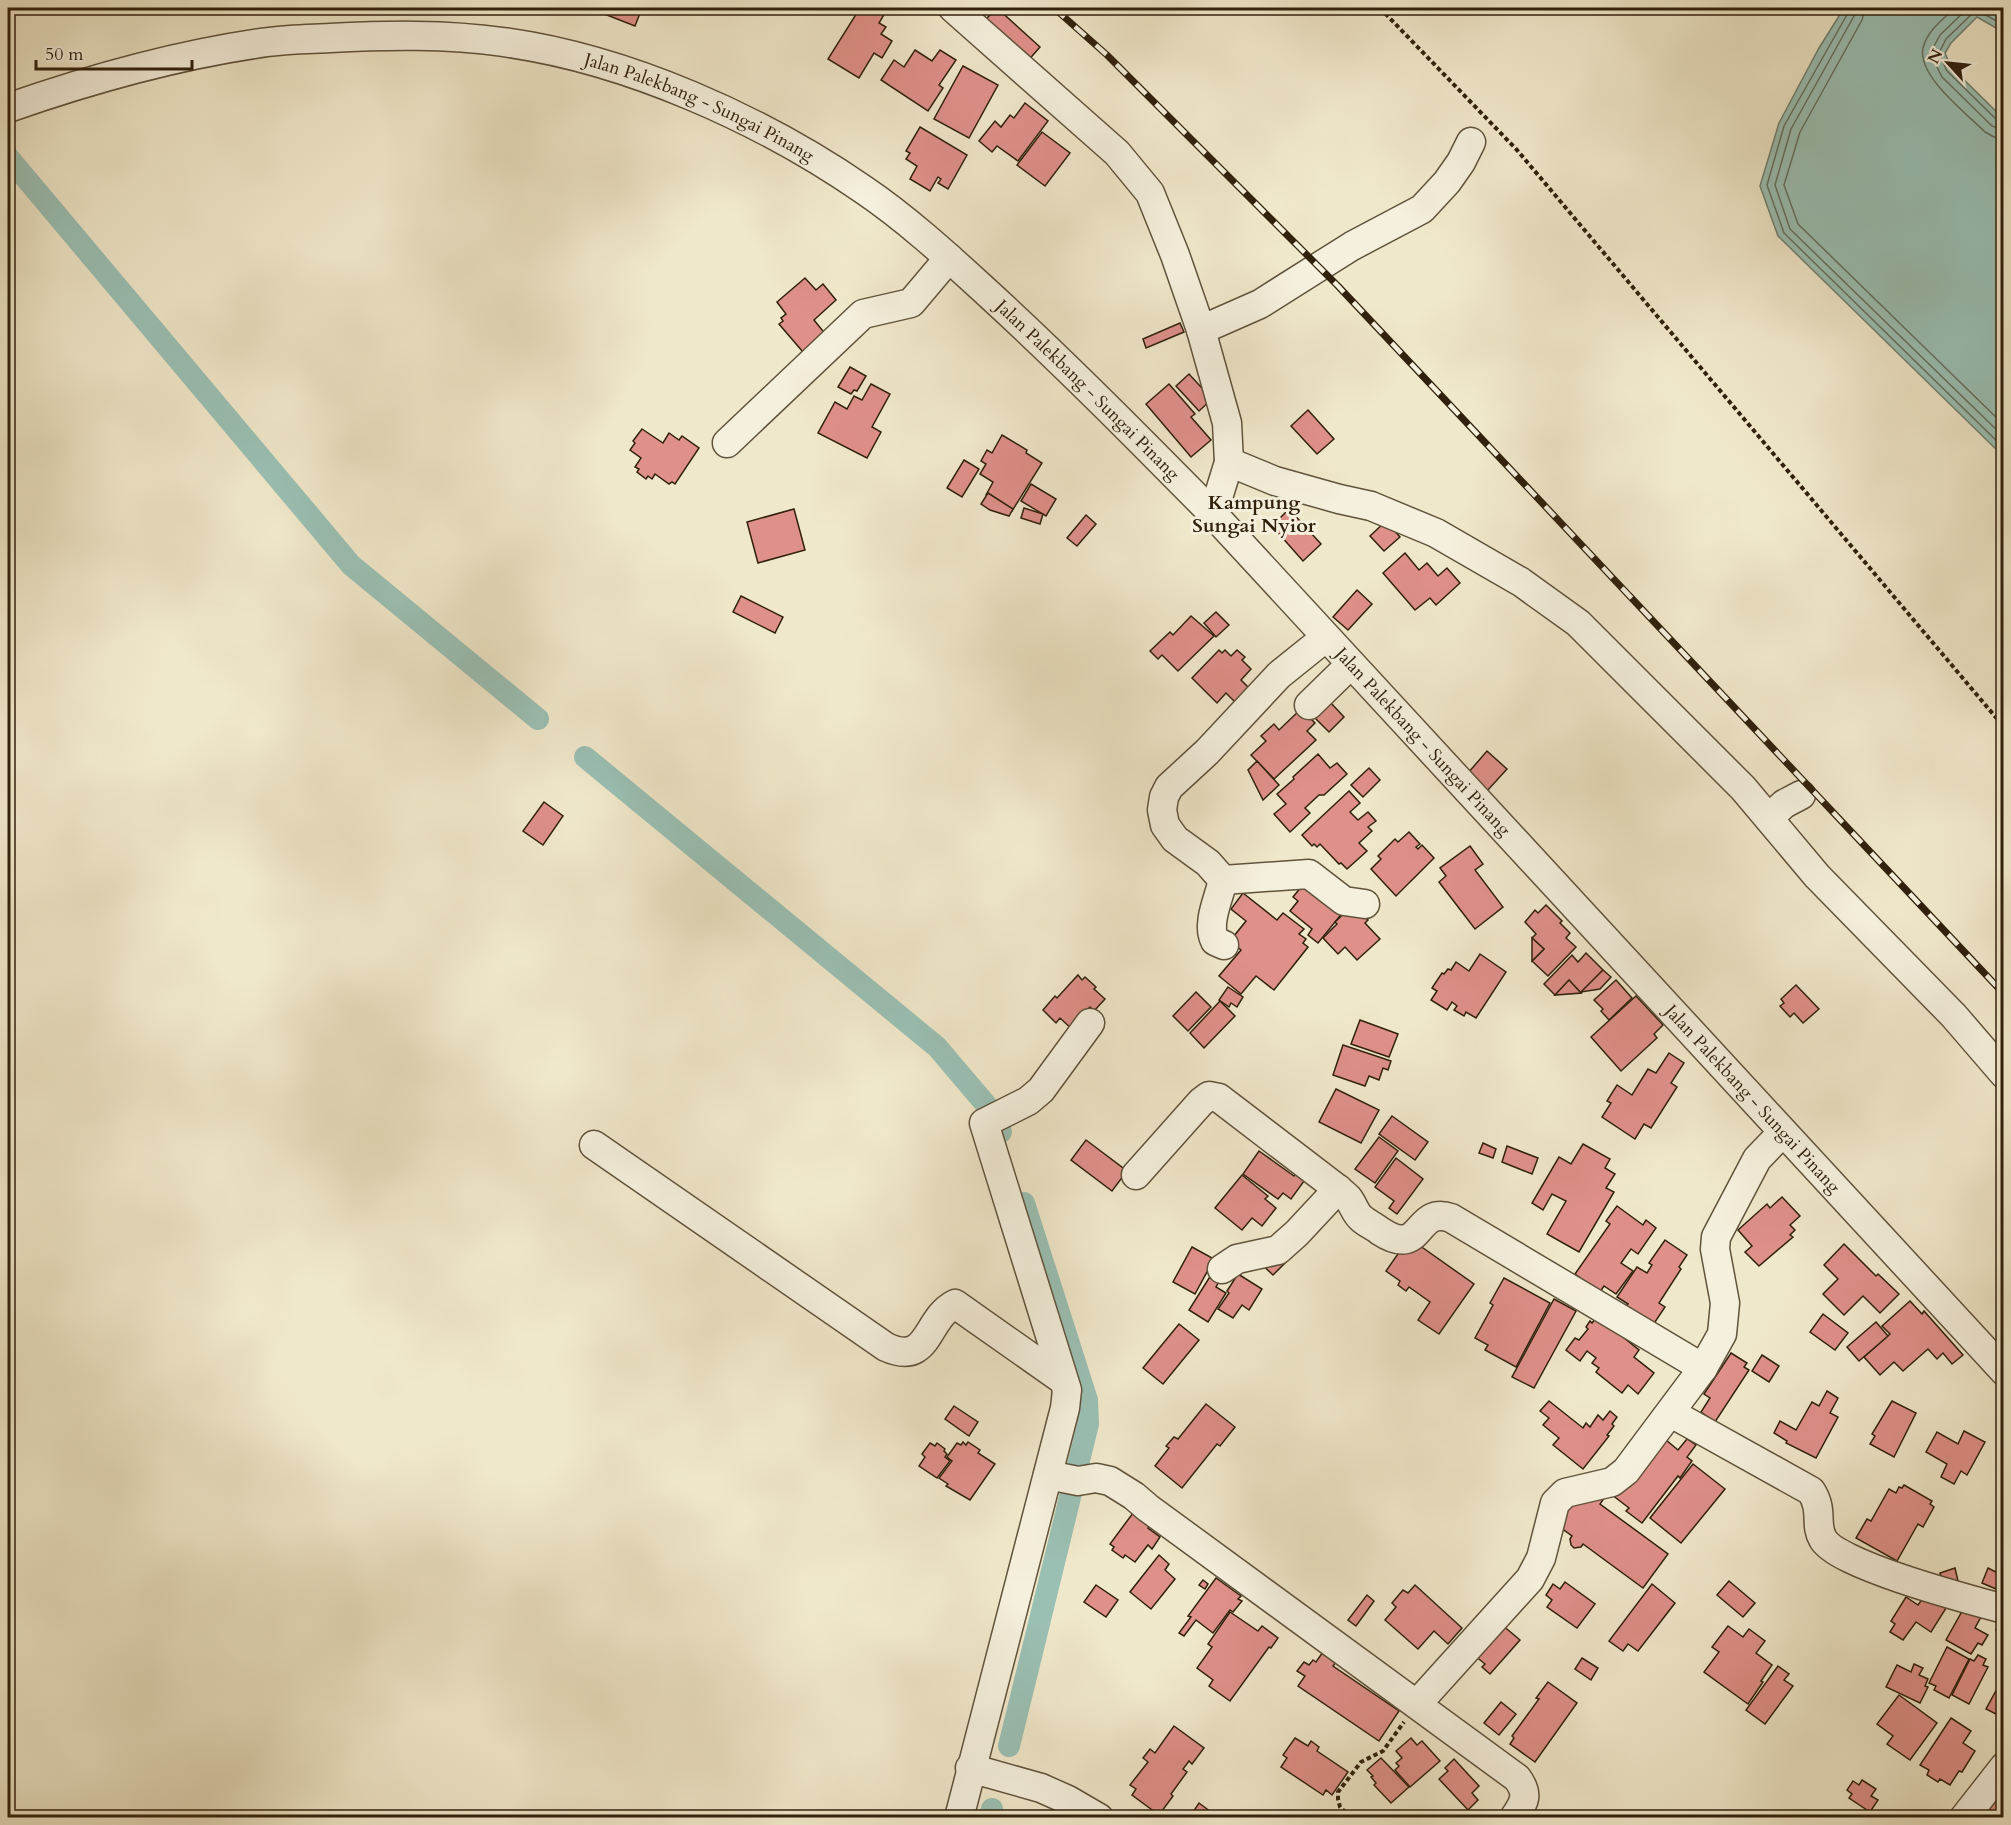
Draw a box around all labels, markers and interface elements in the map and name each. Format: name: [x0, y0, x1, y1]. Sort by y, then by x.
scale bar: [36, 33, 192, 71]
north arrow: [1918, 33, 1978, 93]
text: 50 m: [45, 42, 84, 67]
text: N: [1923, 45, 1949, 68]
street label: Jalan Palekbang - Sungai Pinang: [578, 46, 819, 169]
street label: Jalan Palekbang - Sungai Pinang: [988, 292, 1186, 487]
district label: Kampung Sungai Nyior: [1192, 489, 1317, 539]
street label: Jalan Palekbang - Sungai Pinang: [1327, 640, 1517, 842]
street label: Jalan Palekbang - Sungai Pinang: [1657, 997, 1846, 1200]

